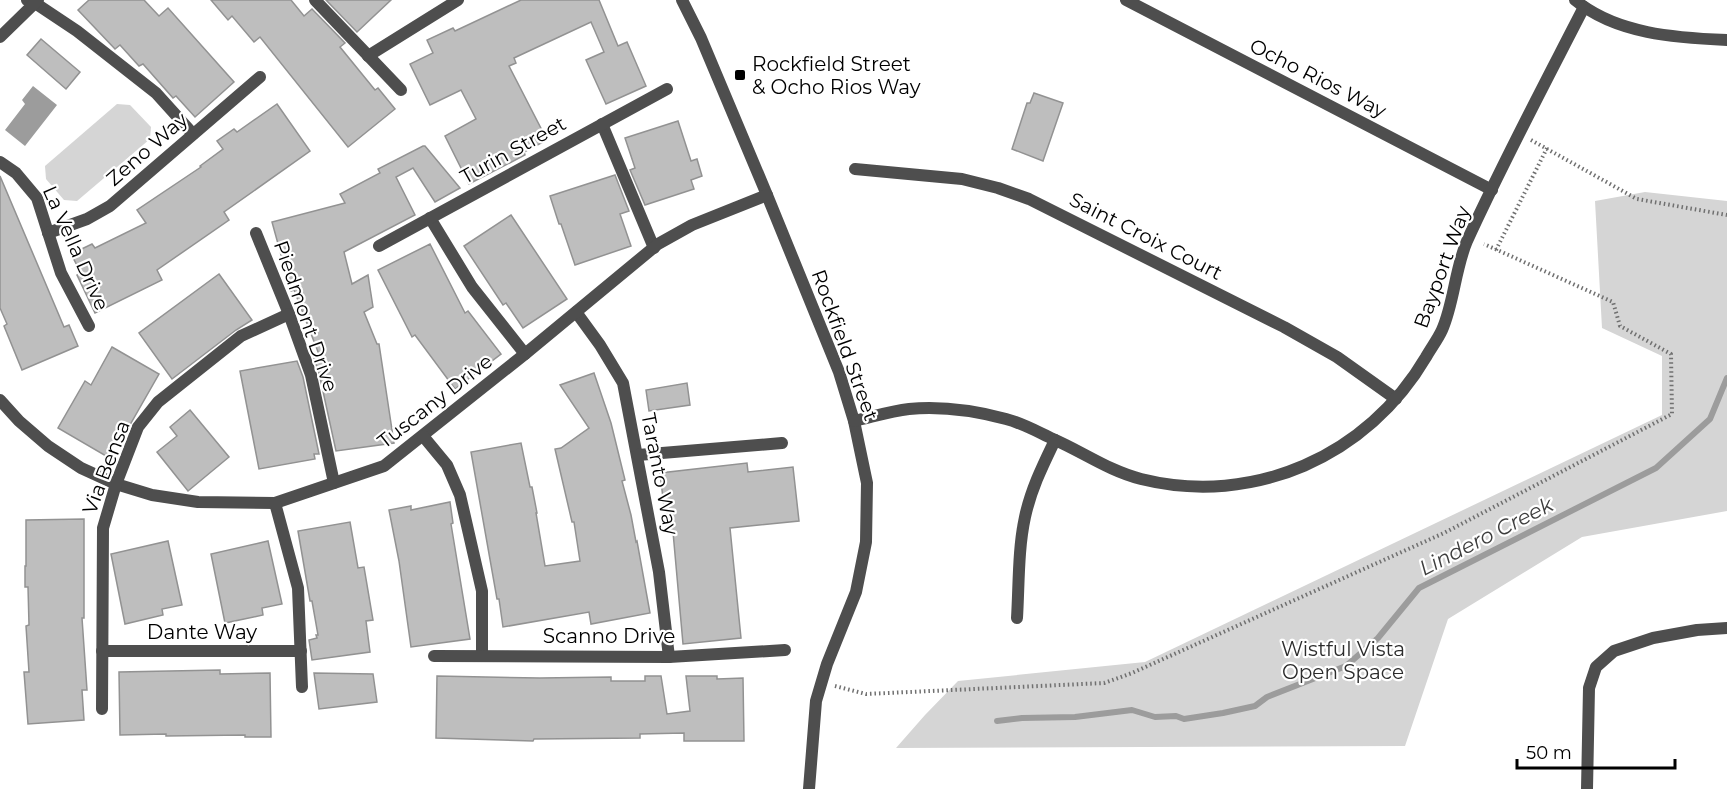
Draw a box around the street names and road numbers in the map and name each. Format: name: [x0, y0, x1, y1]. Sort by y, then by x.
street label: Ocho Rios Way: [1246, 33, 1390, 123]
street label: Zeno Way: [102, 107, 193, 191]
street label: Turin Street: [456, 111, 570, 189]
street label: La Vella Drive: [38, 182, 114, 314]
street label: Saint Croix Court: [1066, 187, 1226, 285]
street label: Bayport Way: [1409, 202, 1475, 331]
street label: Piedmont Drive: [269, 237, 343, 395]
street label: Rockfield Street: [807, 266, 883, 424]
street label: Tuscany Drive: [373, 349, 497, 453]
street label: Taranto Way: [636, 411, 684, 537]
street label: Via Bensa: [77, 417, 135, 517]
street label: Dante Way: [147, 620, 257, 644]
street label: Scanno Drive: [543, 624, 675, 648]

